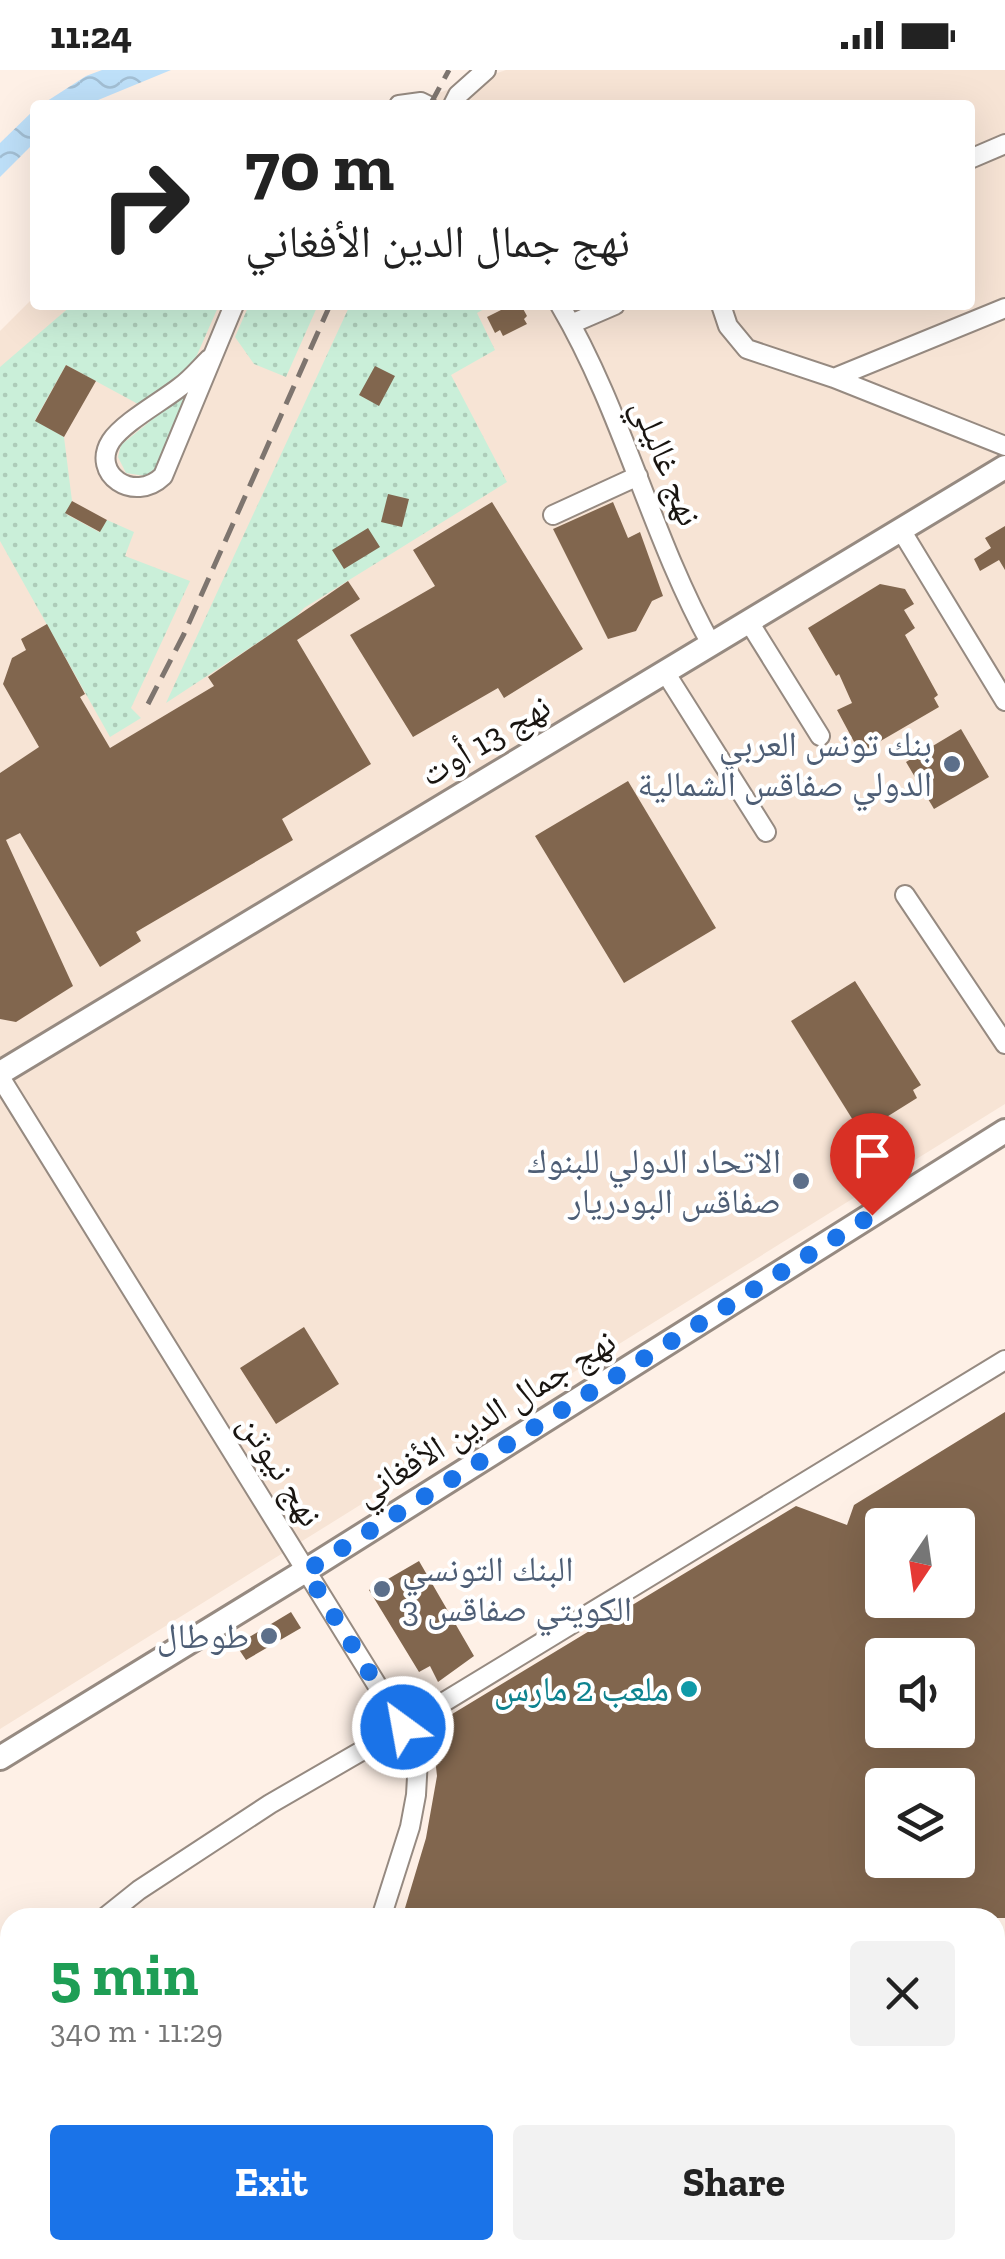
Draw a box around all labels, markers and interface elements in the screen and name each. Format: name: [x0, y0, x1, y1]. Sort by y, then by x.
text: 11:24: [50, 12, 132, 58]
text: 70 m: [245, 124, 394, 208]
icon: right: [80, 140, 210, 270]
text: نهج جمال الدين الأفغاني: [245, 215, 630, 269]
street label: نهج غاليلي: [616, 392, 711, 534]
street label: نهج 13 أوت: [412, 685, 558, 796]
place label: بنك تونس العربي الدولي صفاقس الشمالية: [638, 723, 932, 812]
marker: بنك تونس العربي الدولي صفاقس الشمالية: [941, 753, 963, 775]
pin: [830, 1113, 915, 1216]
icon: arrive: [845, 1128, 900, 1183]
place label: الاتحاد الدولي للبنوك صفاقس البودريار: [527, 1140, 781, 1222]
marker: الاتحاد الدولي للبنوك صفاقس البودريار: [790, 1170, 812, 1192]
street label: نهج جمال الدين الأفغاني: [347, 1320, 627, 1520]
street label: نهج نيوتن: [229, 1406, 332, 1535]
north arrow: [865, 1508, 975, 1618]
map controls: [865, 1508, 975, 1878]
place label: البنك التونسي الكويتي صفاقس 3: [402, 1548, 632, 1637]
marker: البنك التونسي الكويتي صفاقس 3: [371, 1578, 393, 1600]
place label: طوطال: [157, 1615, 249, 1657]
marker: طوطال: [258, 1625, 280, 1647]
button: sound: [865, 1638, 975, 1748]
place label: ملعب 2 مارس: [494, 1668, 669, 1710]
position arrow: [351, 1675, 455, 1779]
marker: ملعب 2 مارس: [678, 1678, 700, 1700]
button: layers: [865, 1768, 975, 1878]
text: 5 min: [50, 1938, 199, 2010]
button: close: [850, 1941, 955, 2046]
text: 340 m · 11:29: [50, 2012, 223, 2050]
button: Exit: [50, 2125, 493, 2240]
button: Share: [513, 2125, 955, 2240]

